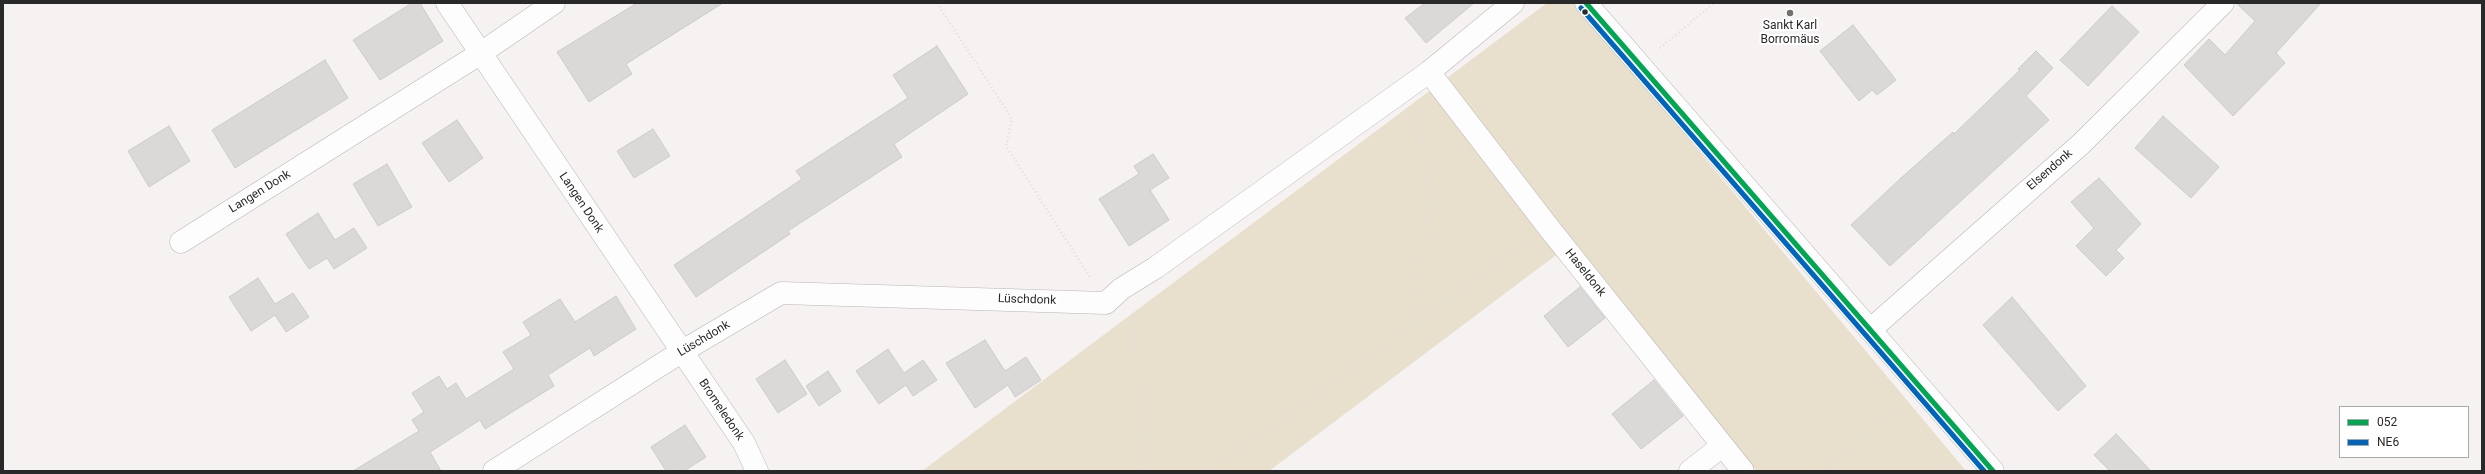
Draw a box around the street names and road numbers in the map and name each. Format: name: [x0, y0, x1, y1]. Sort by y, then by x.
street label: Elsendonk: [2024, 146, 2076, 194]
street label: Langen Donk: [227, 167, 293, 217]
street label: Langen Donk: [556, 170, 606, 236]
street label: Haseldonk: [1562, 246, 1608, 300]
street label: Lüschdonk: [998, 292, 1056, 308]
street label: Lüschdonk: [675, 318, 733, 360]
street label: Bromeledonk: [695, 377, 747, 443]

